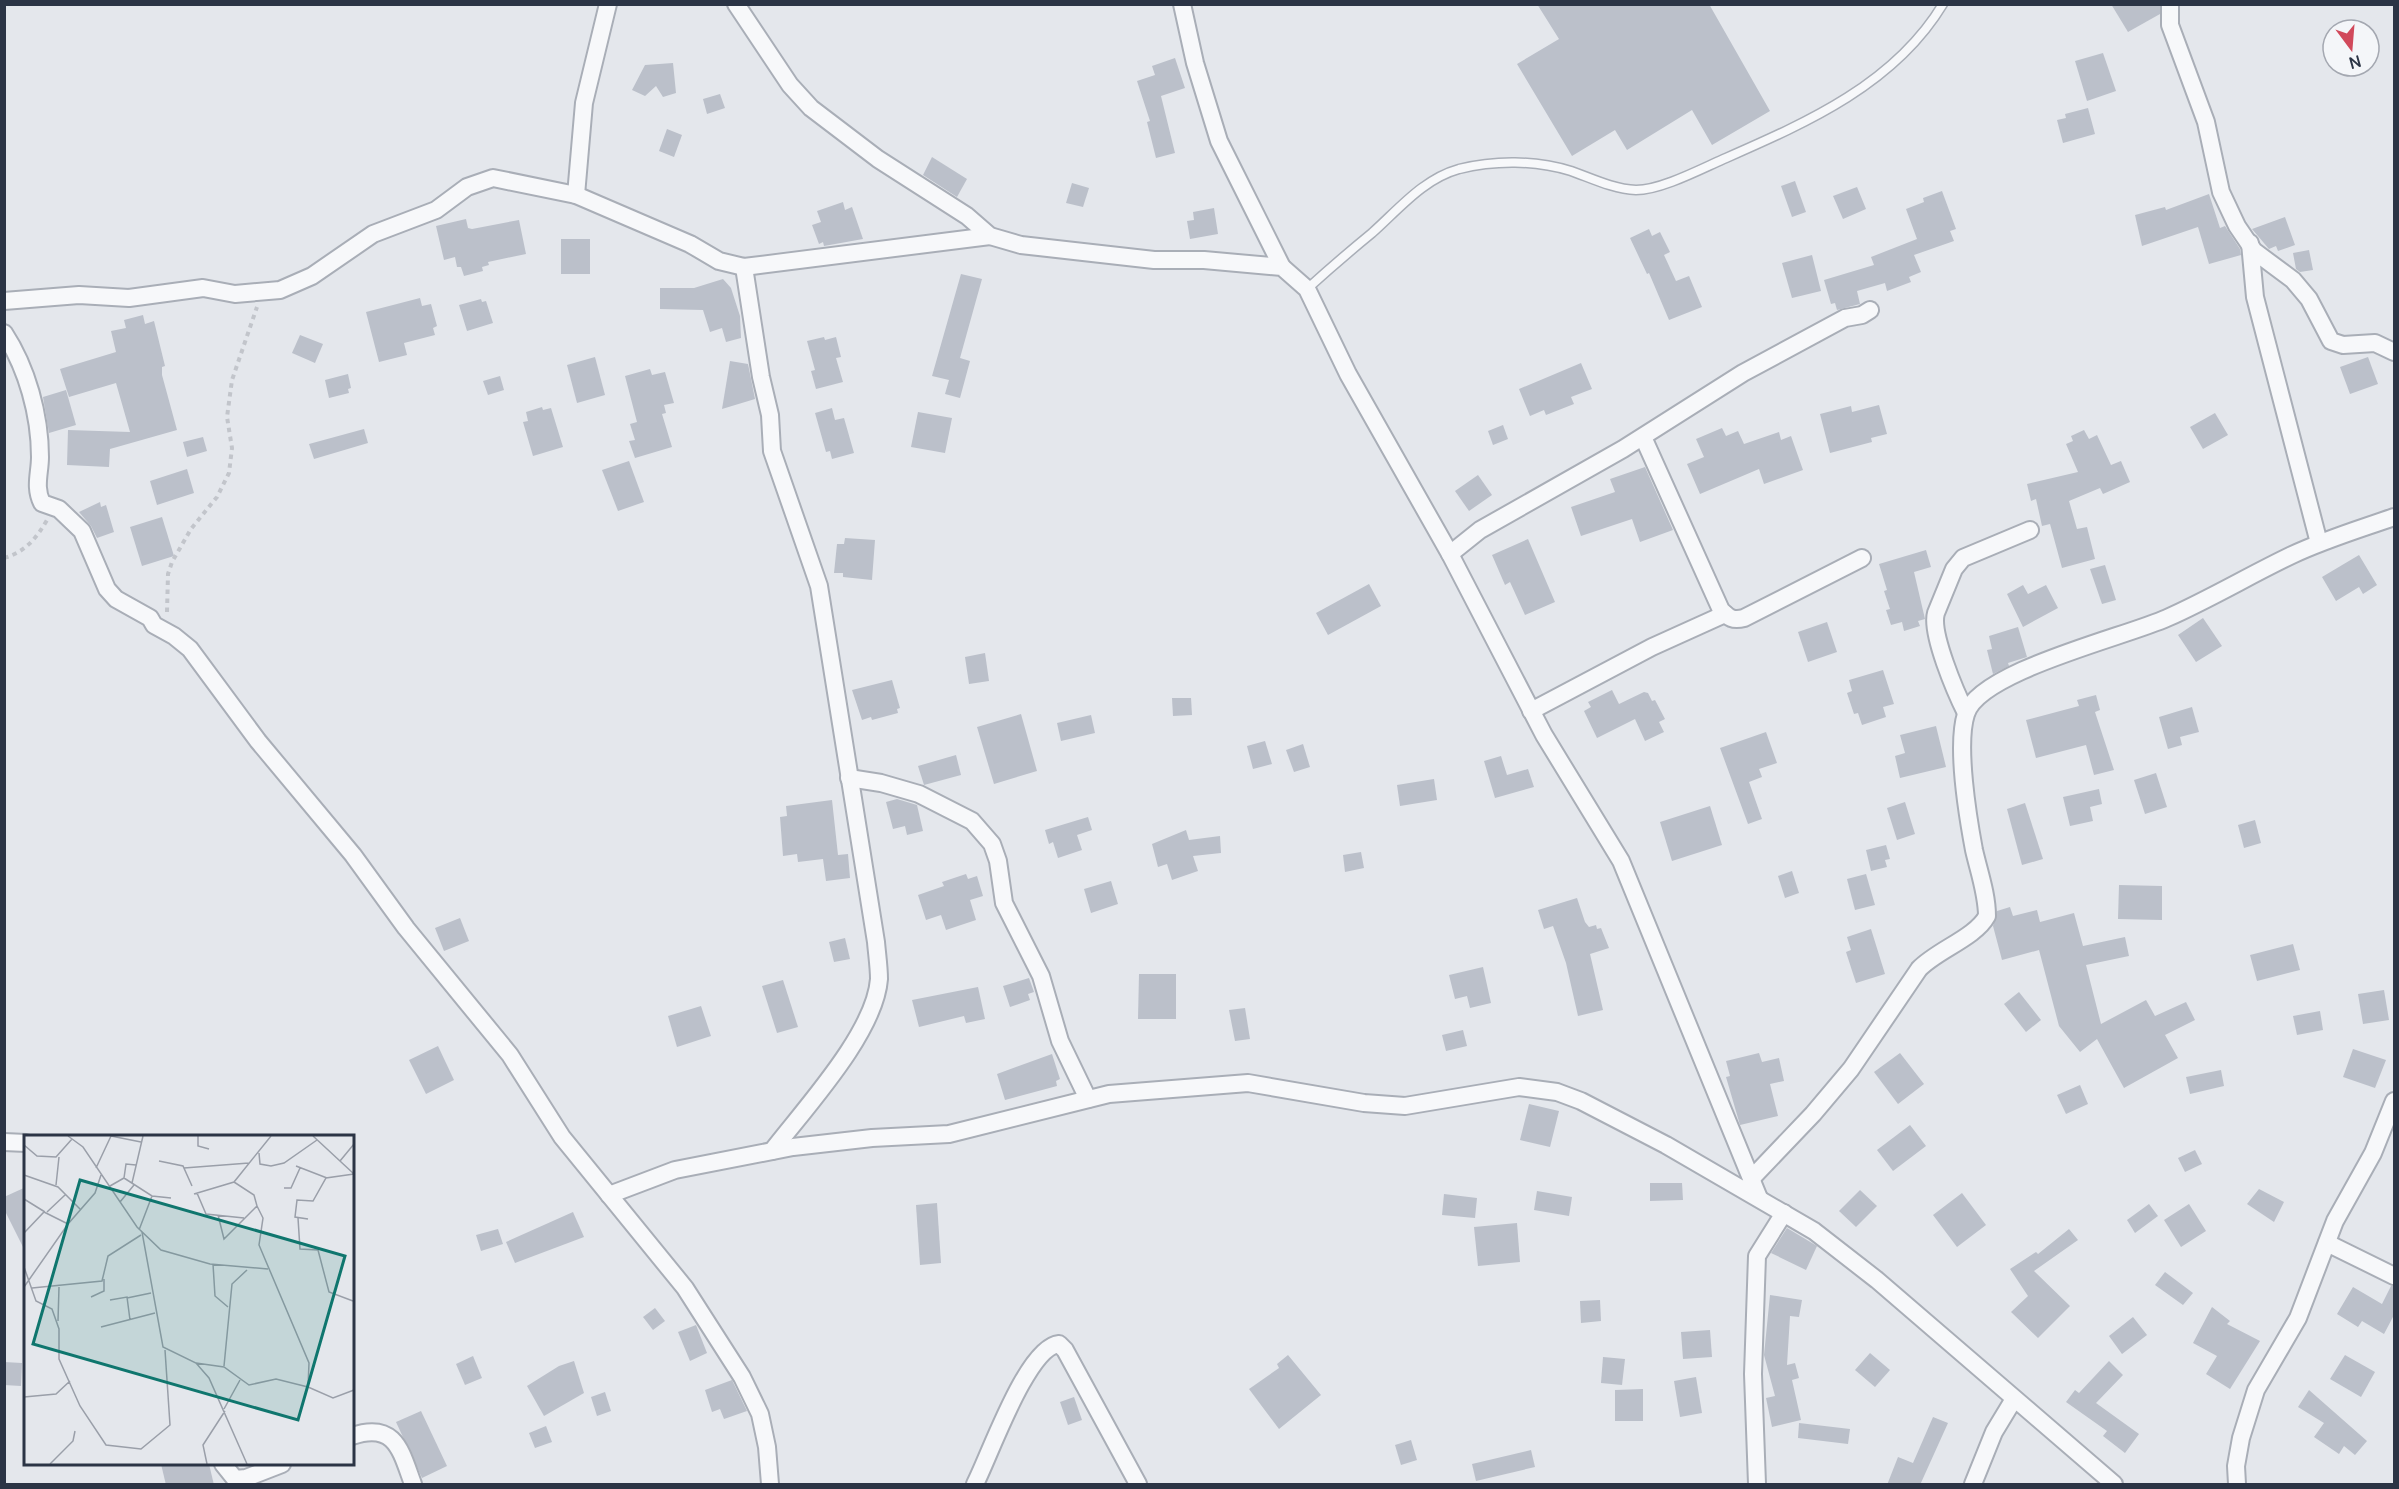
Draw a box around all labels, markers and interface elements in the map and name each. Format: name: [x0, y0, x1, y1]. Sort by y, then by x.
north arrow: [2321, 18, 2381, 78]
text: N: [2347, 50, 2364, 75]
inset map: [24, 1135, 354, 1465]

